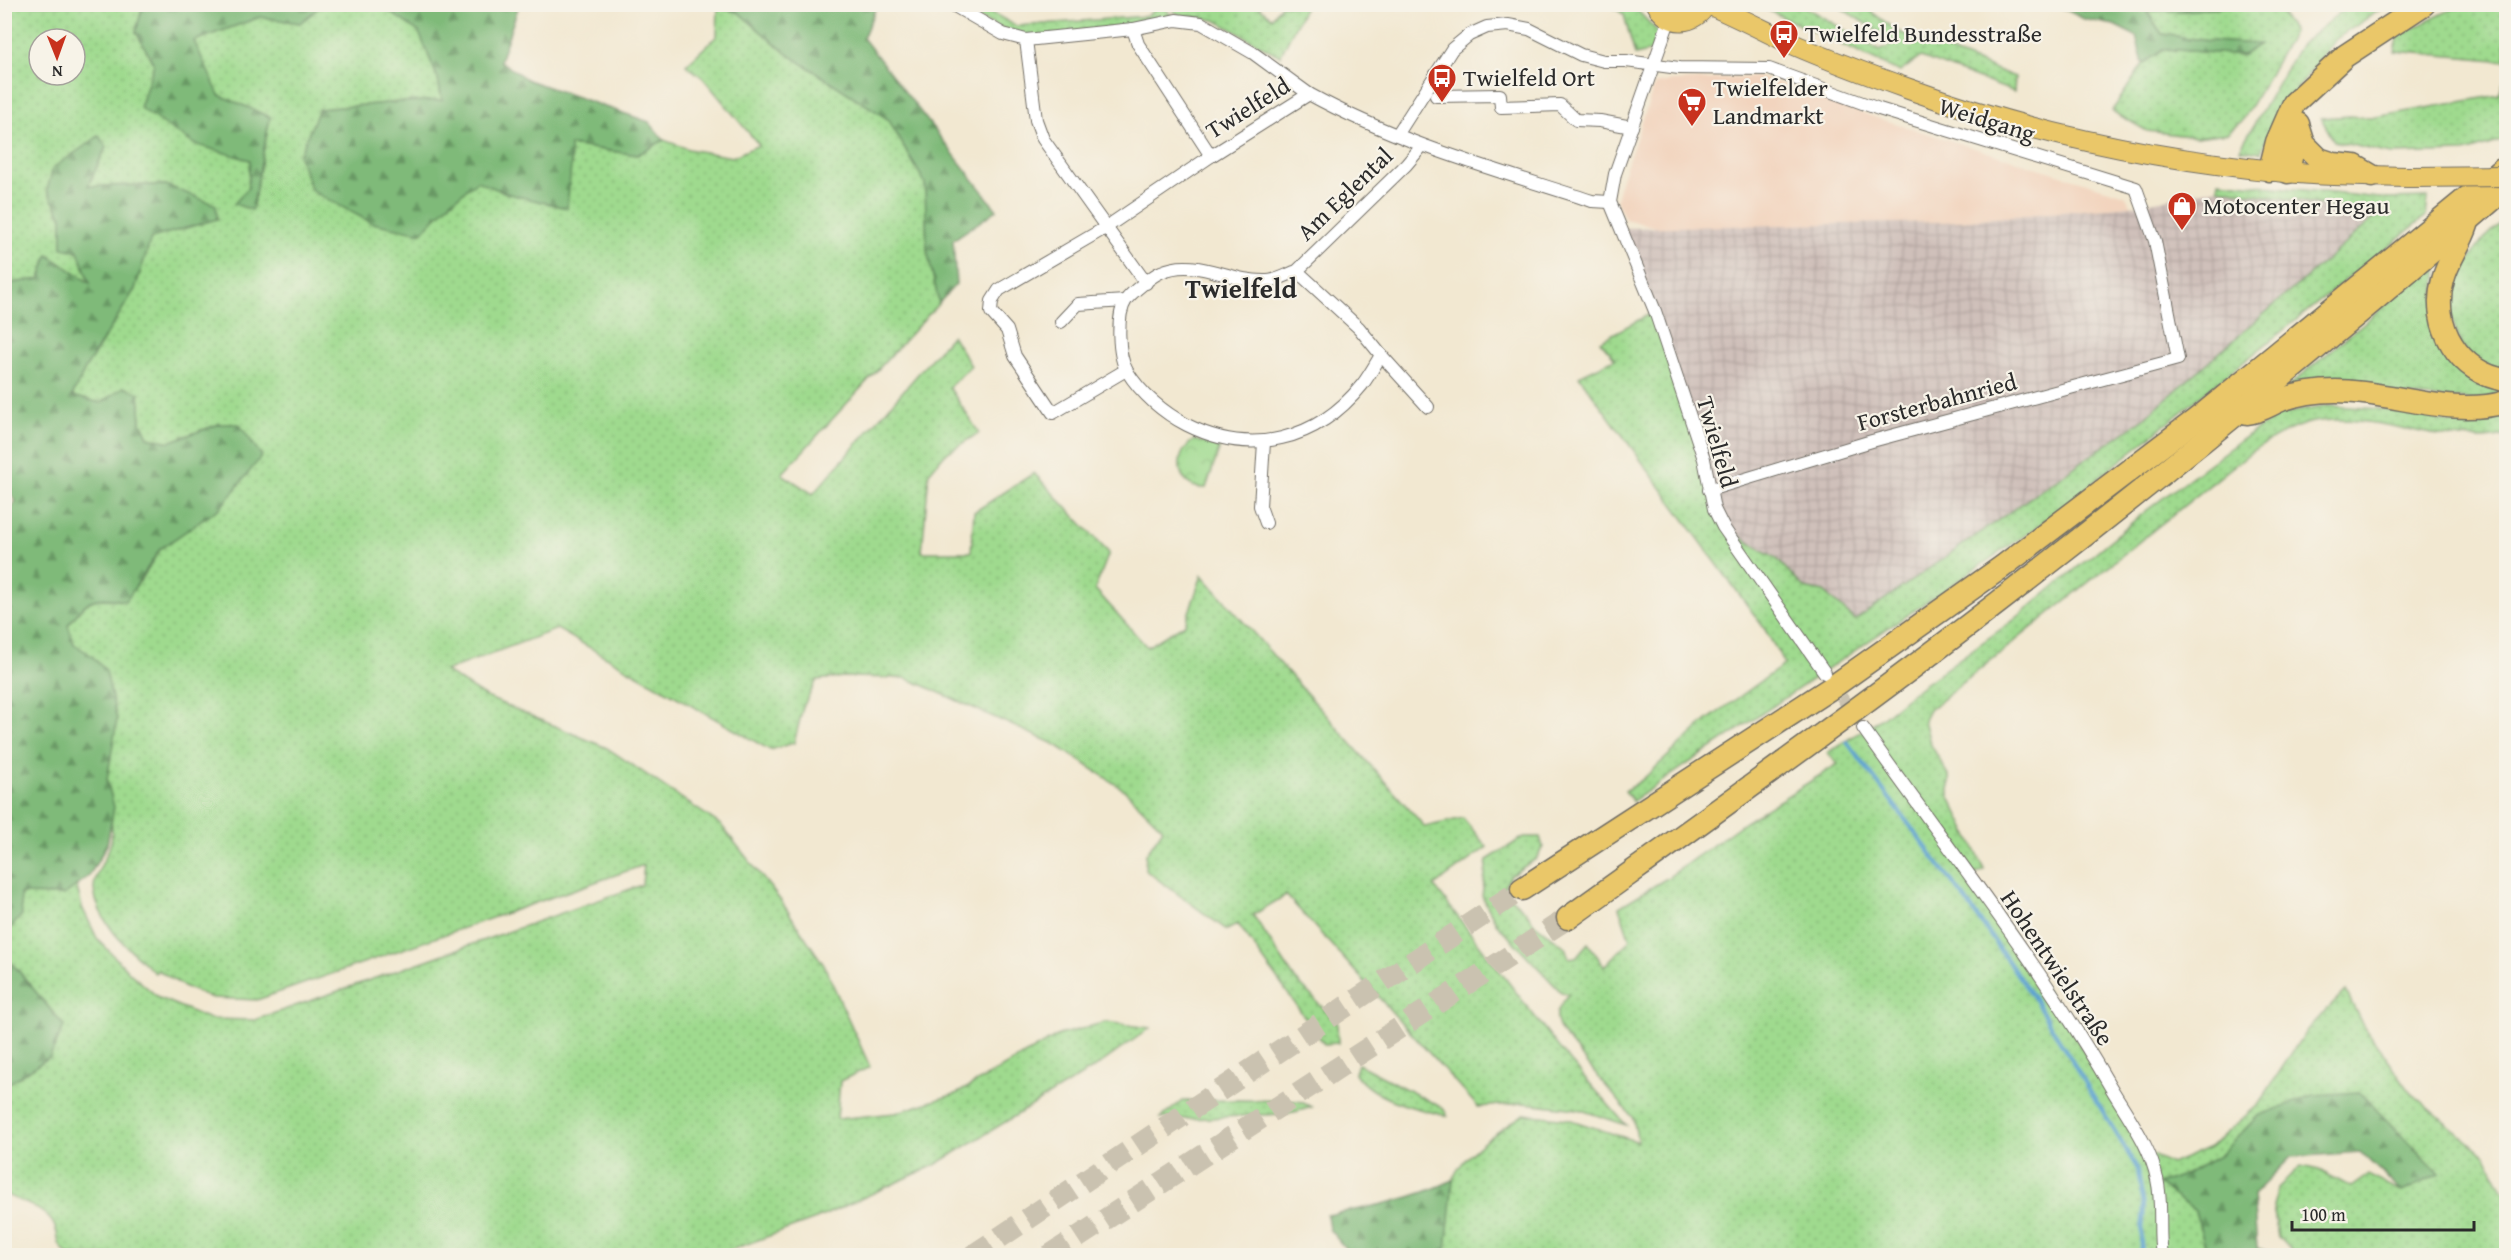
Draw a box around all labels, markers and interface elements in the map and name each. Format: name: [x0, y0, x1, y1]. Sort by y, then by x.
place label: Twielfeld Bundesstraße: [1805, 16, 2042, 51]
bus stop icon: Twielfeld Bundesstraße: [1768, 18, 1800, 60]
north arrow: [27, 27, 87, 87]
text: N: [51, 60, 63, 84]
place label: Twielfeld Ort: [1463, 60, 1595, 95]
bus stop icon: Twielfeld Ort: [1426, 62, 1458, 104]
street label: Twielfeld: [1199, 68, 1297, 147]
place label: Twielfelder Landmarkt: [1713, 70, 1828, 133]
supermarket icon: Twielfelder Landmarkt: [1676, 86, 1708, 128]
street label: Weidgang: [1935, 88, 2040, 151]
street label: Am Eglental: [1289, 139, 1401, 248]
place label: Motocenter Hegau: [2203, 188, 2389, 223]
shop icon: Motocenter Hegau: [2166, 190, 2198, 232]
district label: Twielfeld: [1185, 268, 1297, 308]
street label: Forsterbahnried: [1853, 363, 2021, 440]
street label: Twielfeld: [1688, 392, 1747, 492]
street label: Hohentwielstraße: [1992, 883, 2123, 1053]
scale bar: [2292, 1194, 2474, 1232]
text: 100 m: [2301, 1201, 2346, 1228]

